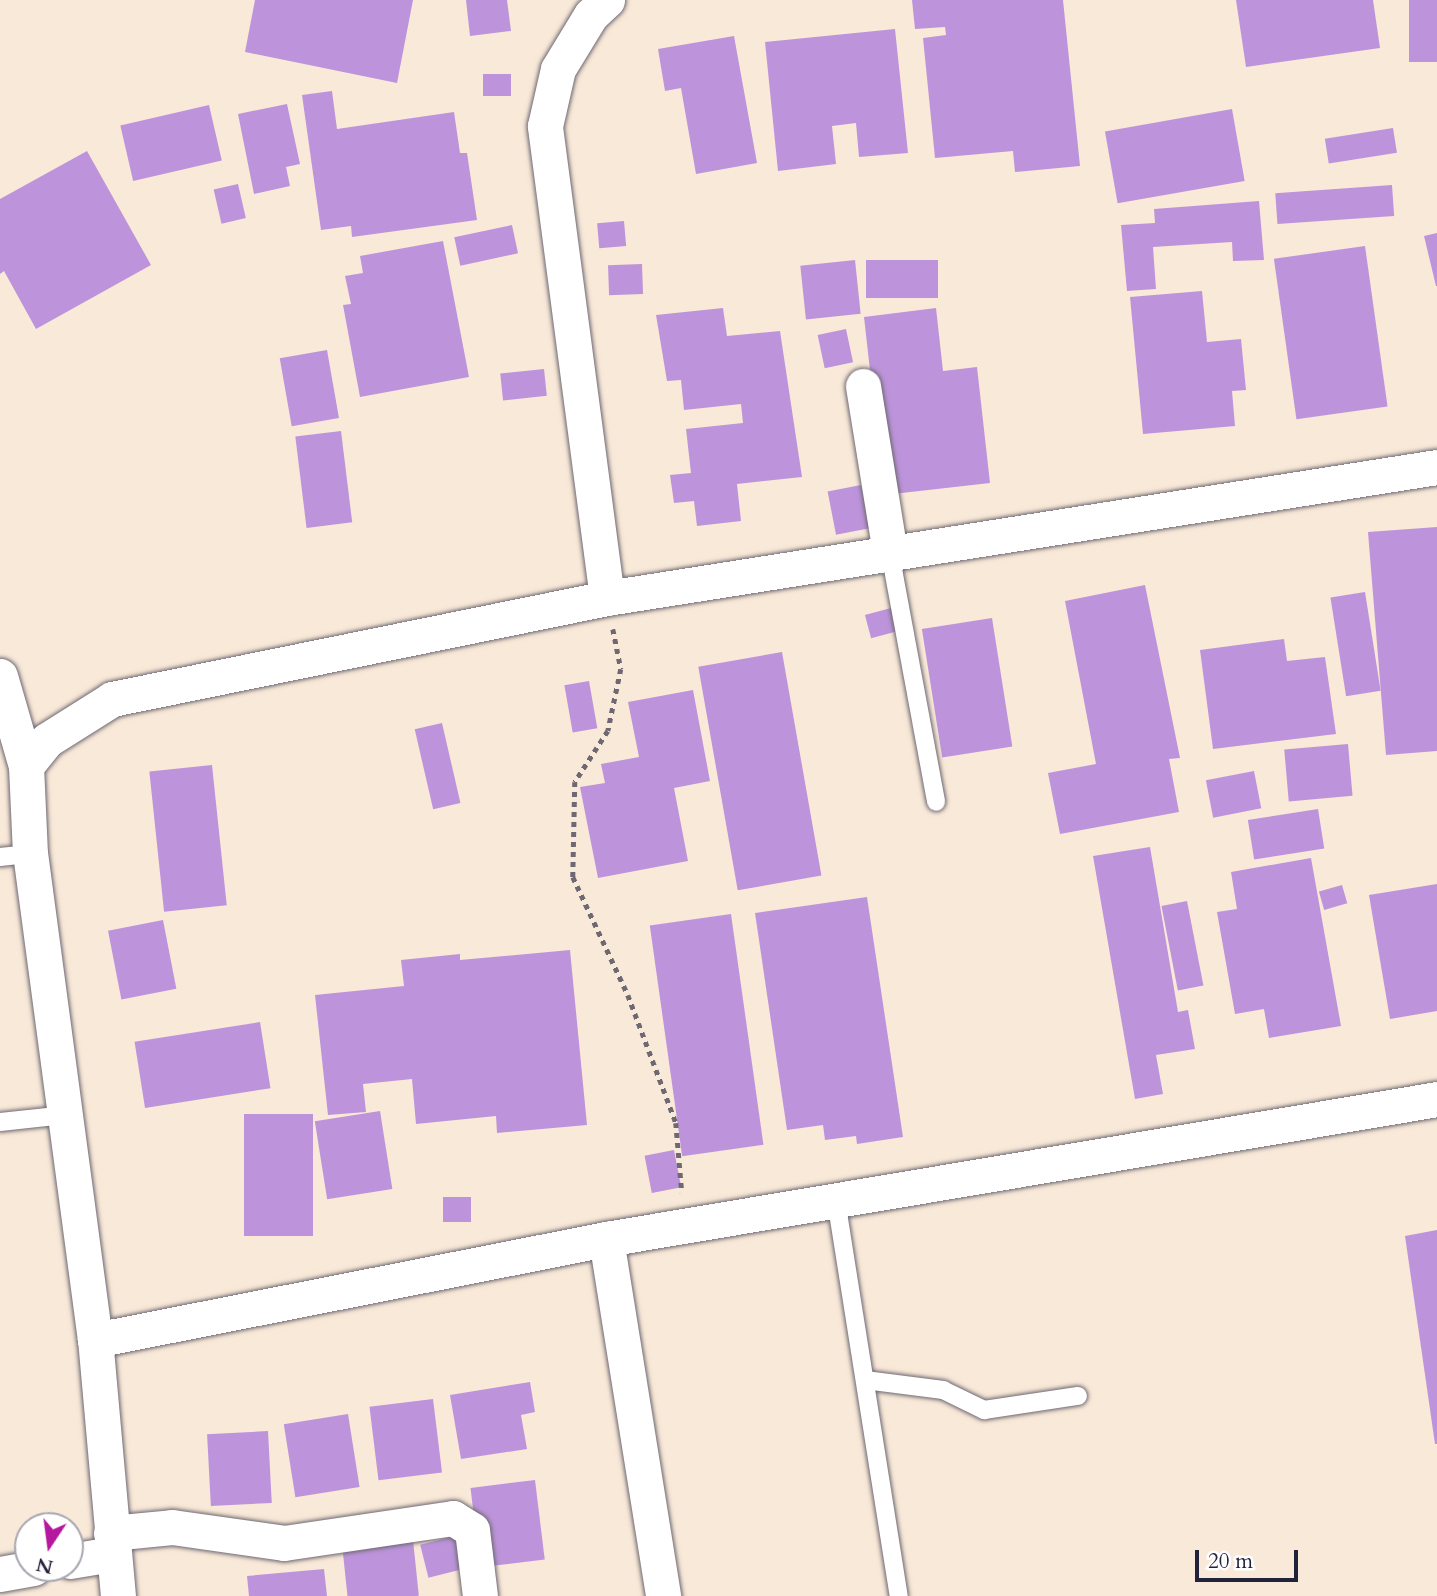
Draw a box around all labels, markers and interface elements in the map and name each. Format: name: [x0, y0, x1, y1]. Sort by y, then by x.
north arrow: [14, 1512, 84, 1582]
scale bar: [1199, 1536, 1302, 1580]
text: 20 m: [1208, 1547, 1253, 1576]
text: N: [34, 1551, 56, 1580]

